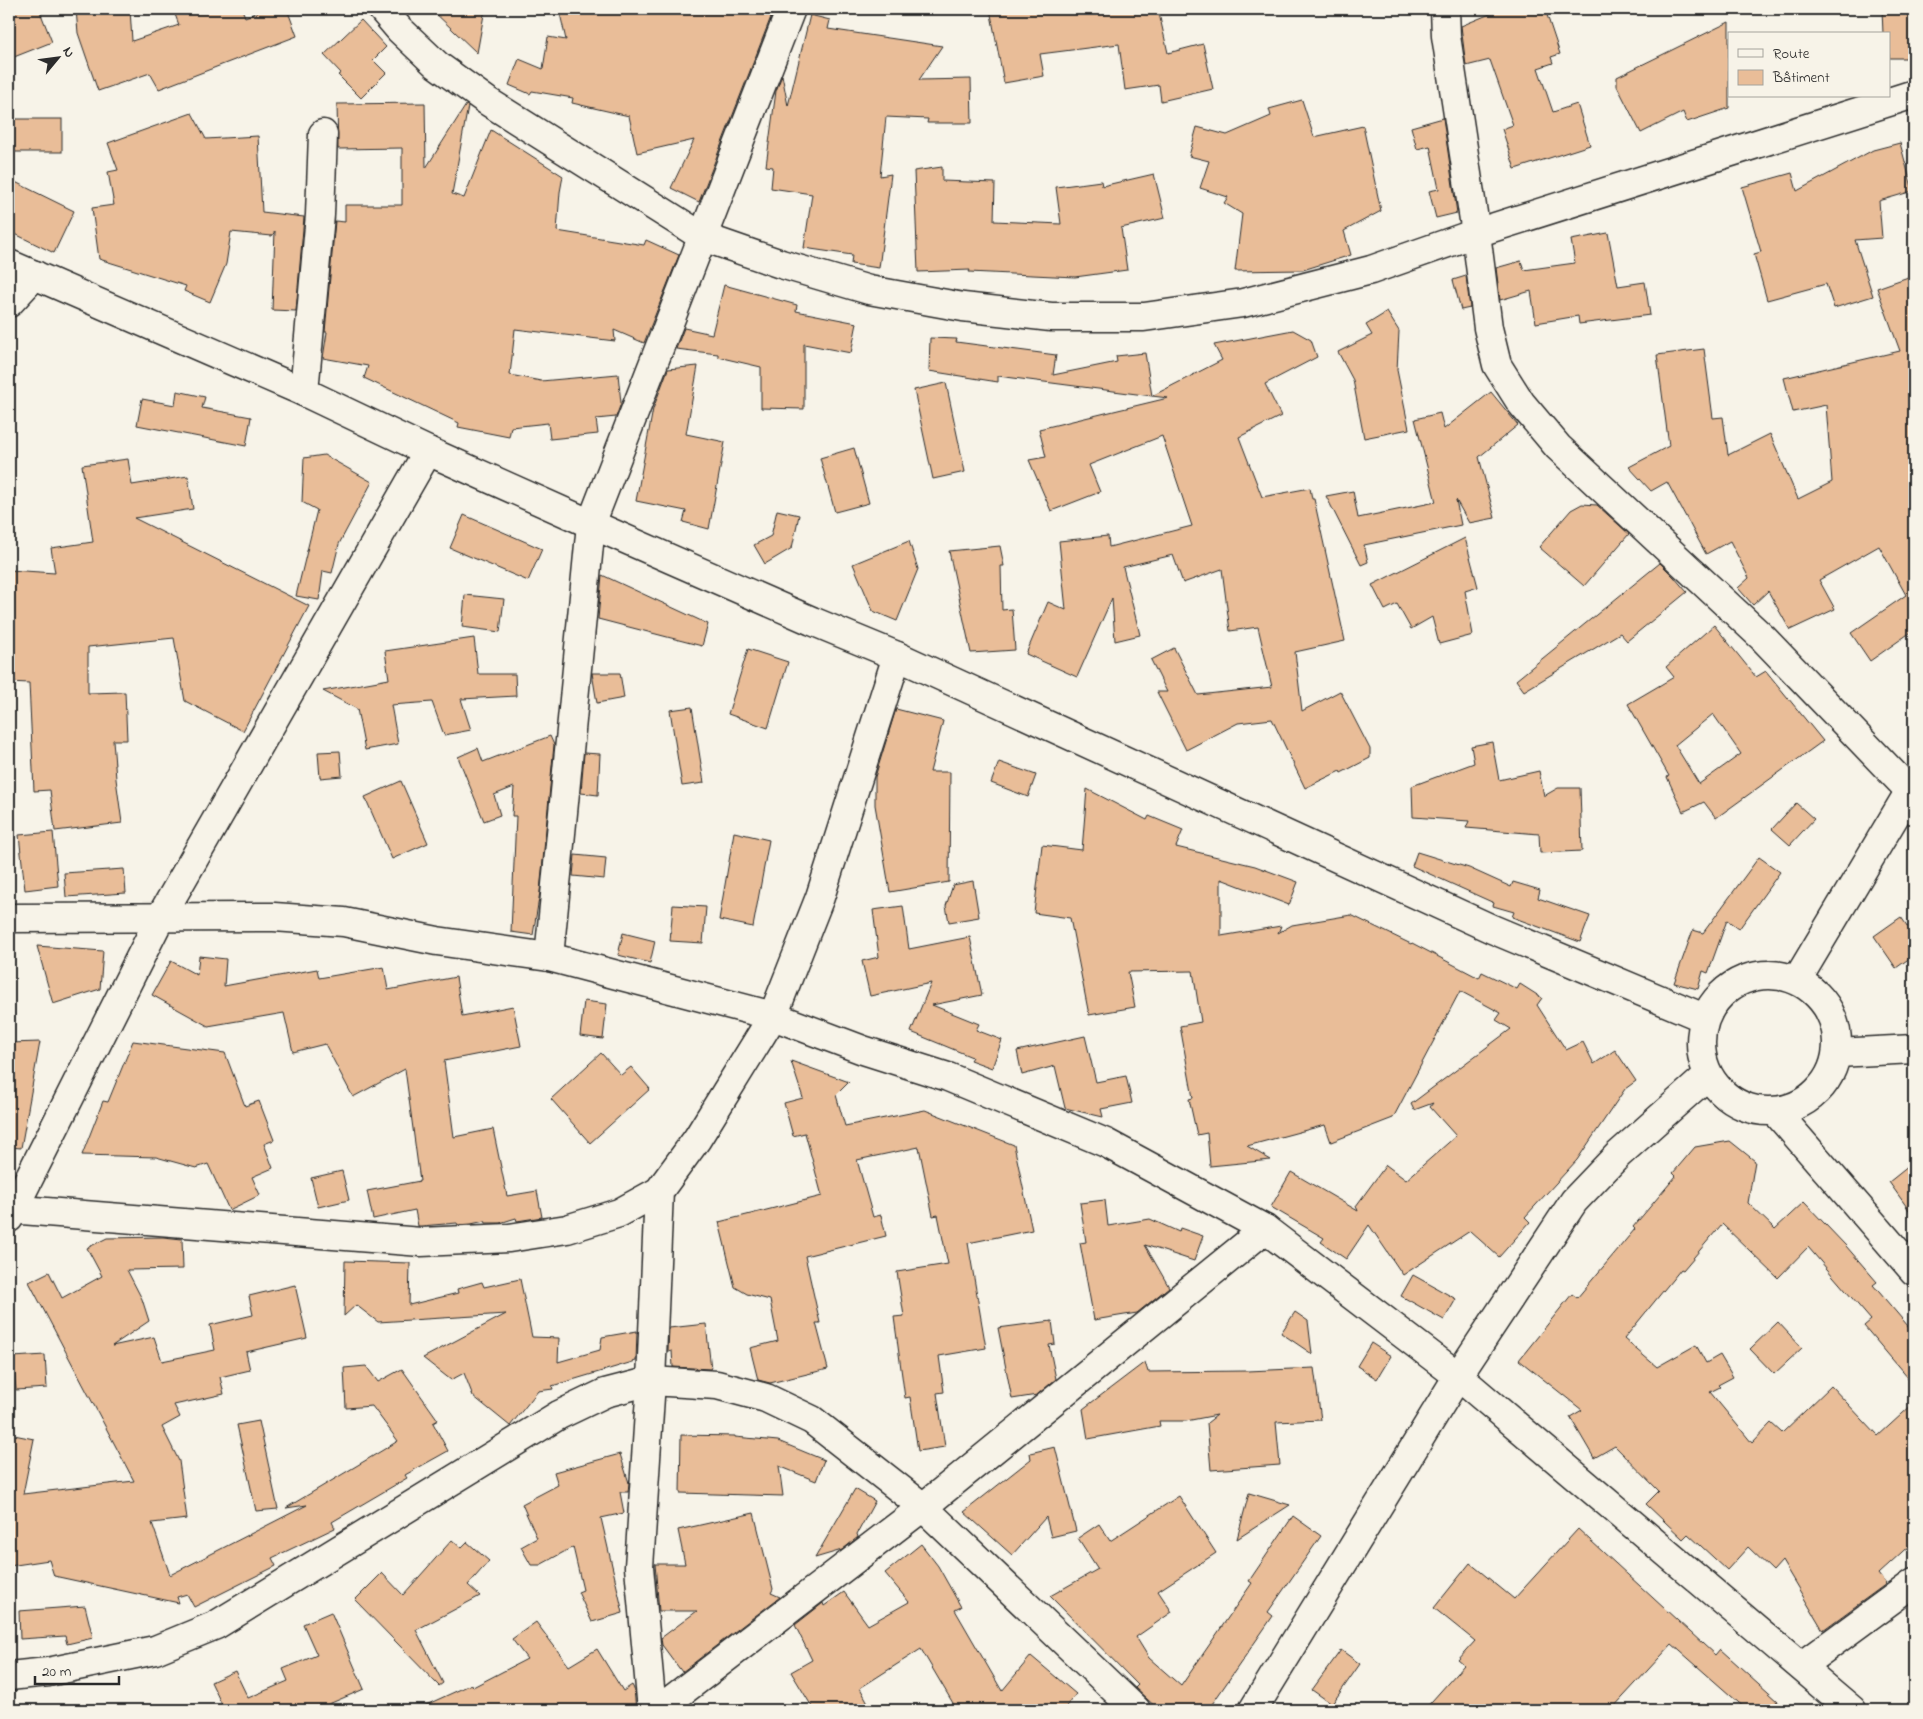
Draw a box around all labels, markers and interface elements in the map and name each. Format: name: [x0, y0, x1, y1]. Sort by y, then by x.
north arrow: [32, 32, 82, 82]
legend: [1728, 32, 1890, 98]
text: N: [57, 43, 80, 62]
text: Route: [1773, 43, 1810, 65]
text: Bâtiment: [1772, 67, 1830, 89]
scale bar: [35, 1654, 119, 1686]
text: 20 m: [42, 1661, 72, 1683]

